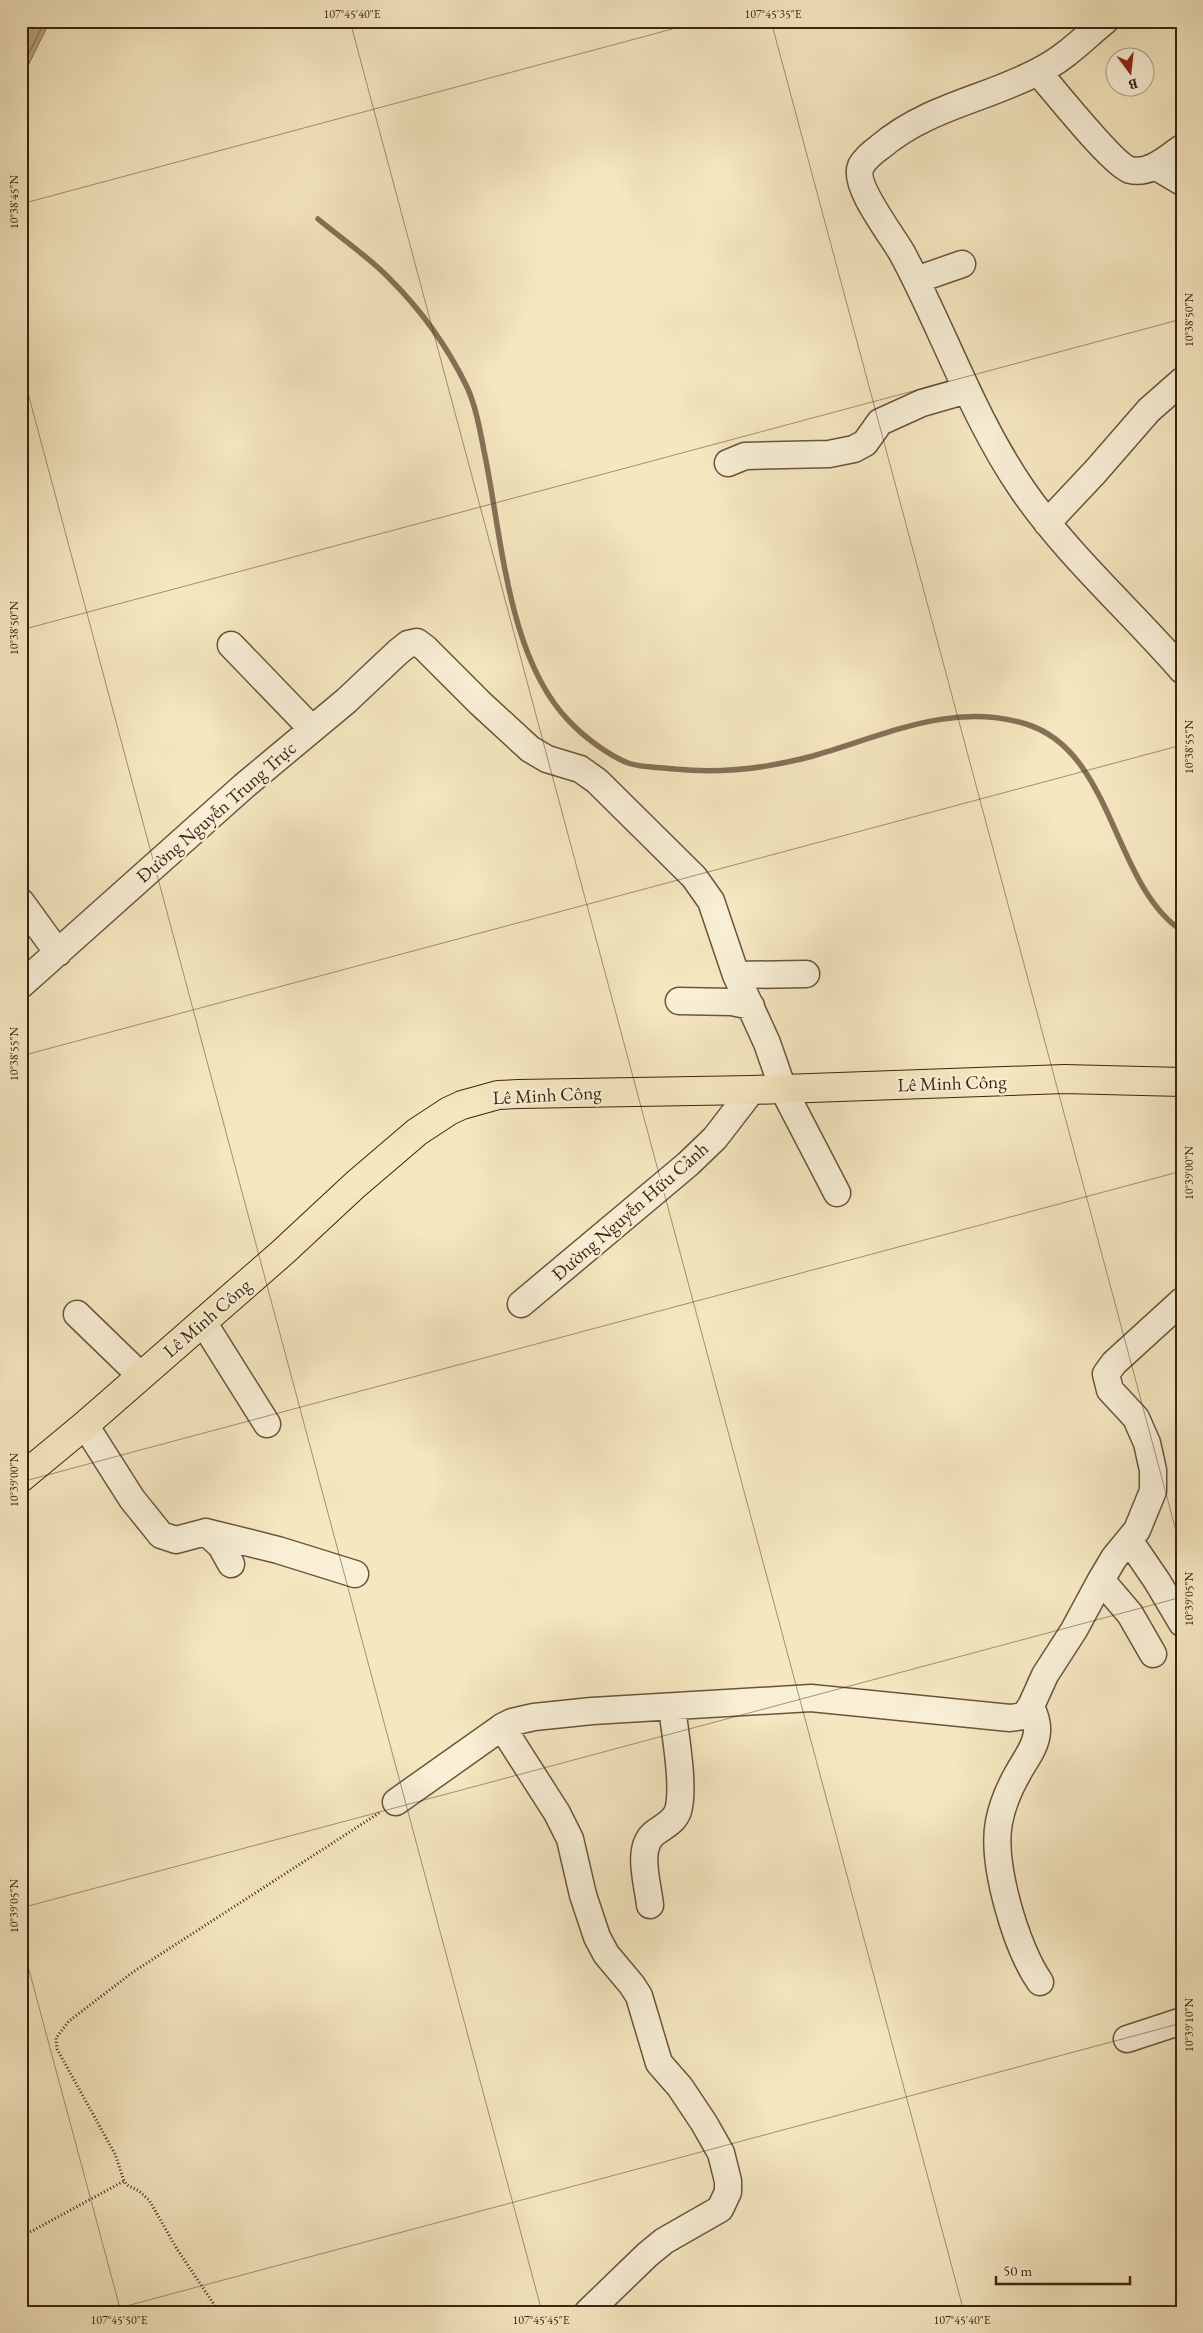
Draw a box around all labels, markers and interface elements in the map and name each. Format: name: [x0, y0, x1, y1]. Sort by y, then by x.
text: 107°45'40"E: [324, 6, 381, 22]
text: 107°45'35"E: [745, 6, 802, 22]
north arrow: [1106, 48, 1156, 98]
text: B: [1127, 75, 1140, 94]
text: 10°38'45"N: [6, 175, 22, 229]
text: 10°38'50"N: [1181, 293, 1197, 347]
text: 10°38'50"N: [6, 601, 22, 655]
text: 10°38'55"N: [1181, 720, 1197, 774]
street label: Đường Nguyễn Trung Trực: [131, 735, 301, 888]
text: 10°38'55"N: [6, 1027, 22, 1081]
street label: Lê Minh Công: [897, 1069, 1008, 1097]
street label: Lê Minh Công: [492, 1080, 603, 1110]
street label: Đường Nguyễn Hữu Cảnh: [546, 1136, 714, 1286]
text: 10°39'00"N: [1181, 1146, 1197, 1200]
street label: Lê Minh Công: [158, 1272, 257, 1363]
text: 10°39'00"N: [6, 1453, 22, 1507]
text: 10°39'05"N: [1181, 1572, 1197, 1626]
text: 10°39'05"N: [6, 1879, 22, 1933]
text: 10°39'10"N: [1181, 1998, 1197, 2052]
scale bar: [996, 2253, 1129, 2285]
text: 50 m: [1003, 2261, 1032, 2280]
text: 107°45'50"E: [91, 2312, 148, 2328]
text: 107°45'45"E: [513, 2312, 570, 2328]
text: 107°45'40"E: [934, 2312, 991, 2328]

